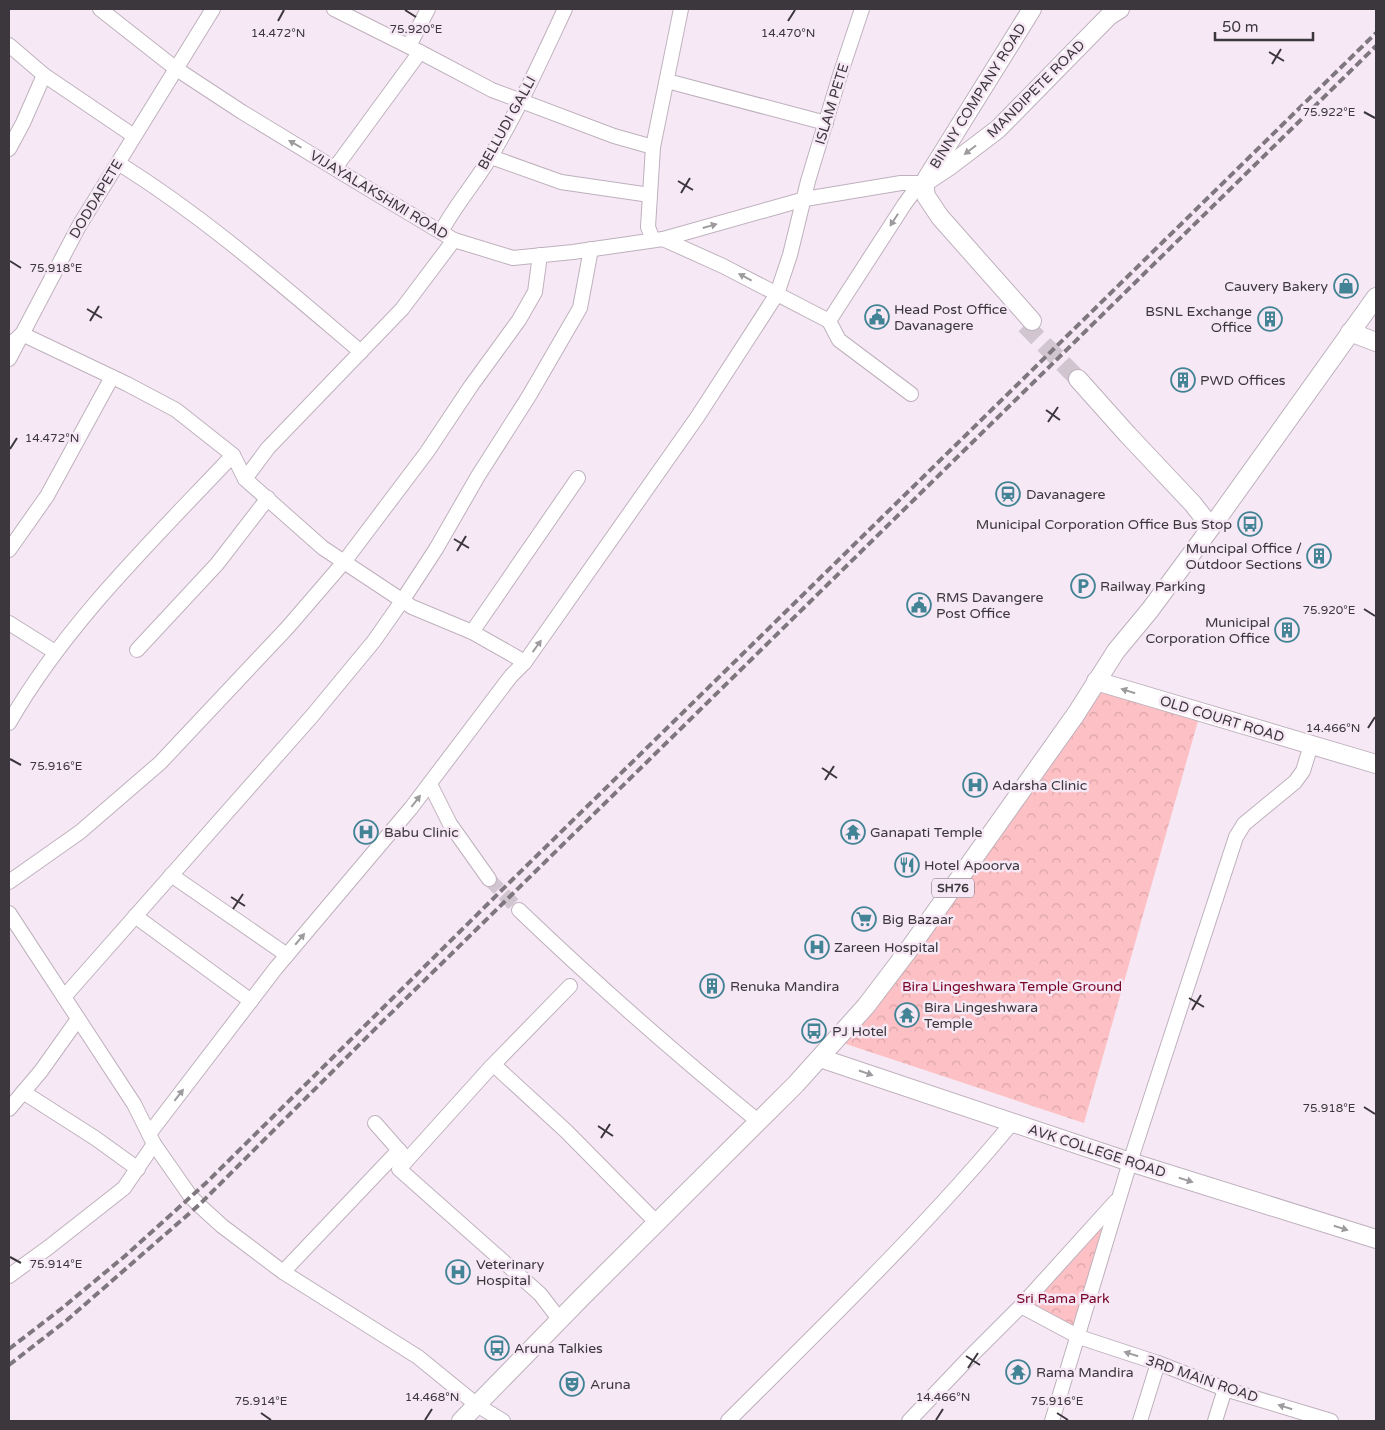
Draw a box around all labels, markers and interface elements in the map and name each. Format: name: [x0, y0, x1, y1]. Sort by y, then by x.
scale bar: [1215, 10, 1312, 42]
text: 50 m: [1222, 18, 1259, 36]
street label: BINNY COMPANY ROAD: [926, 20, 1030, 172]
text: 75.920°E: [390, 22, 443, 36]
text: 14.472°N: [251, 26, 305, 40]
text: 14.470°N: [761, 26, 815, 40]
street label: MANDIPETE ROAD: [984, 37, 1088, 141]
street label: ISLAM PETE: [812, 61, 852, 147]
street label: BELLUDI GALLI: [474, 73, 540, 173]
text: 75.922°E: [1303, 105, 1356, 119]
one-way arrow: [287, 140, 302, 148]
one-way arrow: [964, 145, 977, 156]
street label: VIJAYALAKSHMI ROAD: [307, 147, 451, 243]
street label: DODDAPETE: [66, 156, 126, 242]
one-way arrow: [889, 214, 899, 227]
one-way arrow: [702, 222, 717, 230]
text: 75.918°E: [30, 261, 83, 275]
one-way arrow: [738, 273, 752, 281]
shop icon: Cauvery Bakery: [1333, 273, 1359, 299]
place label: Cauvery Bakery: [1224, 278, 1328, 295]
place label: Head Post Office Davanagere: [894, 301, 1007, 334]
place label: BSNL Exchange Office: [1145, 303, 1252, 336]
public building icon: Head Post Office Davanagere: [864, 304, 890, 330]
building icon: BSNL Exchange Office: [1257, 306, 1283, 332]
building icon: PWD Offices: [1170, 367, 1196, 393]
place label: PWD Offices: [1200, 372, 1286, 389]
text: 14.472°N: [25, 431, 79, 445]
station icon: Davanagere: [995, 481, 1021, 507]
place label: Davanagere: [1026, 486, 1106, 503]
bus stop icon: Municipal Corporation Office Bus Stop: [1237, 511, 1263, 537]
place label: Municipal Corporation Office Bus Stop: [976, 516, 1232, 533]
place label: Muncipal Office / Outdoor Sections: [1186, 540, 1302, 573]
building icon: Muncipal Office / Outdoor Sections: [1306, 543, 1332, 569]
parking icon: Railway Parking: [1070, 573, 1096, 599]
place label: Railway Parking: [1100, 578, 1205, 595]
place label: RMS Davangere Post Office: [936, 589, 1044, 622]
public building icon: RMS Davangere Post Office: [906, 592, 932, 618]
text: 75.920°E: [1303, 603, 1356, 617]
place label: Municipal Corporation Office: [1146, 614, 1270, 647]
building icon: Municipal Corporation Office: [1274, 617, 1300, 643]
one-way arrow: [532, 639, 542, 652]
one-way arrow: [1121, 686, 1136, 694]
street label: OLD COURT ROAD: [1158, 692, 1286, 746]
text: 14.466°N: [1306, 721, 1360, 735]
text: 75.916°E: [30, 759, 83, 773]
hospital icon: Adarsha Clinic: [962, 772, 988, 798]
place label: Adarsha Clinic: [992, 777, 1087, 794]
one-way arrow: [411, 795, 421, 808]
hospital icon: Babu Clinic: [353, 819, 379, 845]
temple icon: Ganapati Temple: [840, 819, 866, 845]
place label: Babu Clinic: [384, 824, 459, 841]
place label: Ganapati Temple: [870, 824, 983, 841]
restaurant icon: Hotel Apoorva: [894, 852, 920, 878]
place label: Hotel Apoorva: [924, 857, 1020, 874]
road number: SH76: [932, 878, 974, 898]
supermarket icon: Big Bazaar: [851, 906, 877, 932]
place label: Big Bazaar: [882, 911, 954, 928]
one-way arrow: [294, 933, 305, 945]
hospital icon: Zareen Hospital: [804, 934, 830, 960]
place label: Zareen Hospital: [834, 939, 939, 956]
building icon: Renuka Mandira: [699, 973, 725, 999]
place label: Renuka Mandira: [730, 978, 839, 995]
park label: Bira Lingeshwara Temple Ground: [902, 978, 1122, 995]
place label: Bira Lingeshwara Temple: [924, 999, 1038, 1032]
temple icon: Bira Lingeshwara Temple: [894, 1002, 920, 1028]
bus stop icon: PJ Hotel: [801, 1018, 827, 1044]
place label: PJ Hotel: [832, 1023, 887, 1040]
one-way arrow: [859, 1069, 874, 1077]
one-way arrow: [174, 1088, 184, 1102]
text: 75.918°E: [1303, 1101, 1356, 1115]
street label: AVK COLLEGE ROAD: [1026, 1121, 1168, 1181]
one-way arrow: [1179, 1176, 1194, 1184]
one-way arrow: [1334, 1225, 1349, 1233]
place label: Veterinary Hospital: [476, 1256, 545, 1289]
text: 75.914°E: [30, 1257, 83, 1271]
hospital icon: Veterinary Hospital: [445, 1259, 471, 1285]
park label: Sri Rama Park: [1016, 1290, 1110, 1307]
bus stop icon: Aruna Talkies: [484, 1335, 510, 1361]
place label: Aruna Talkies: [514, 1340, 603, 1357]
one-way arrow: [1123, 1350, 1138, 1358]
street label: 3RD MAIN ROAD: [1144, 1352, 1260, 1406]
temple icon: Rama Mandira: [1005, 1359, 1031, 1385]
place label: Rama Mandira: [1036, 1364, 1134, 1381]
theatre icon: Aruna: [559, 1371, 585, 1397]
place label: Aruna: [590, 1376, 631, 1393]
text: 14.468°N: [405, 1390, 459, 1404]
text: 14.466°N: [916, 1390, 970, 1404]
text: 75.914°E: [235, 1394, 288, 1408]
text: 75.916°E: [1031, 1394, 1084, 1408]
one-way arrow: [1277, 1403, 1292, 1410]

